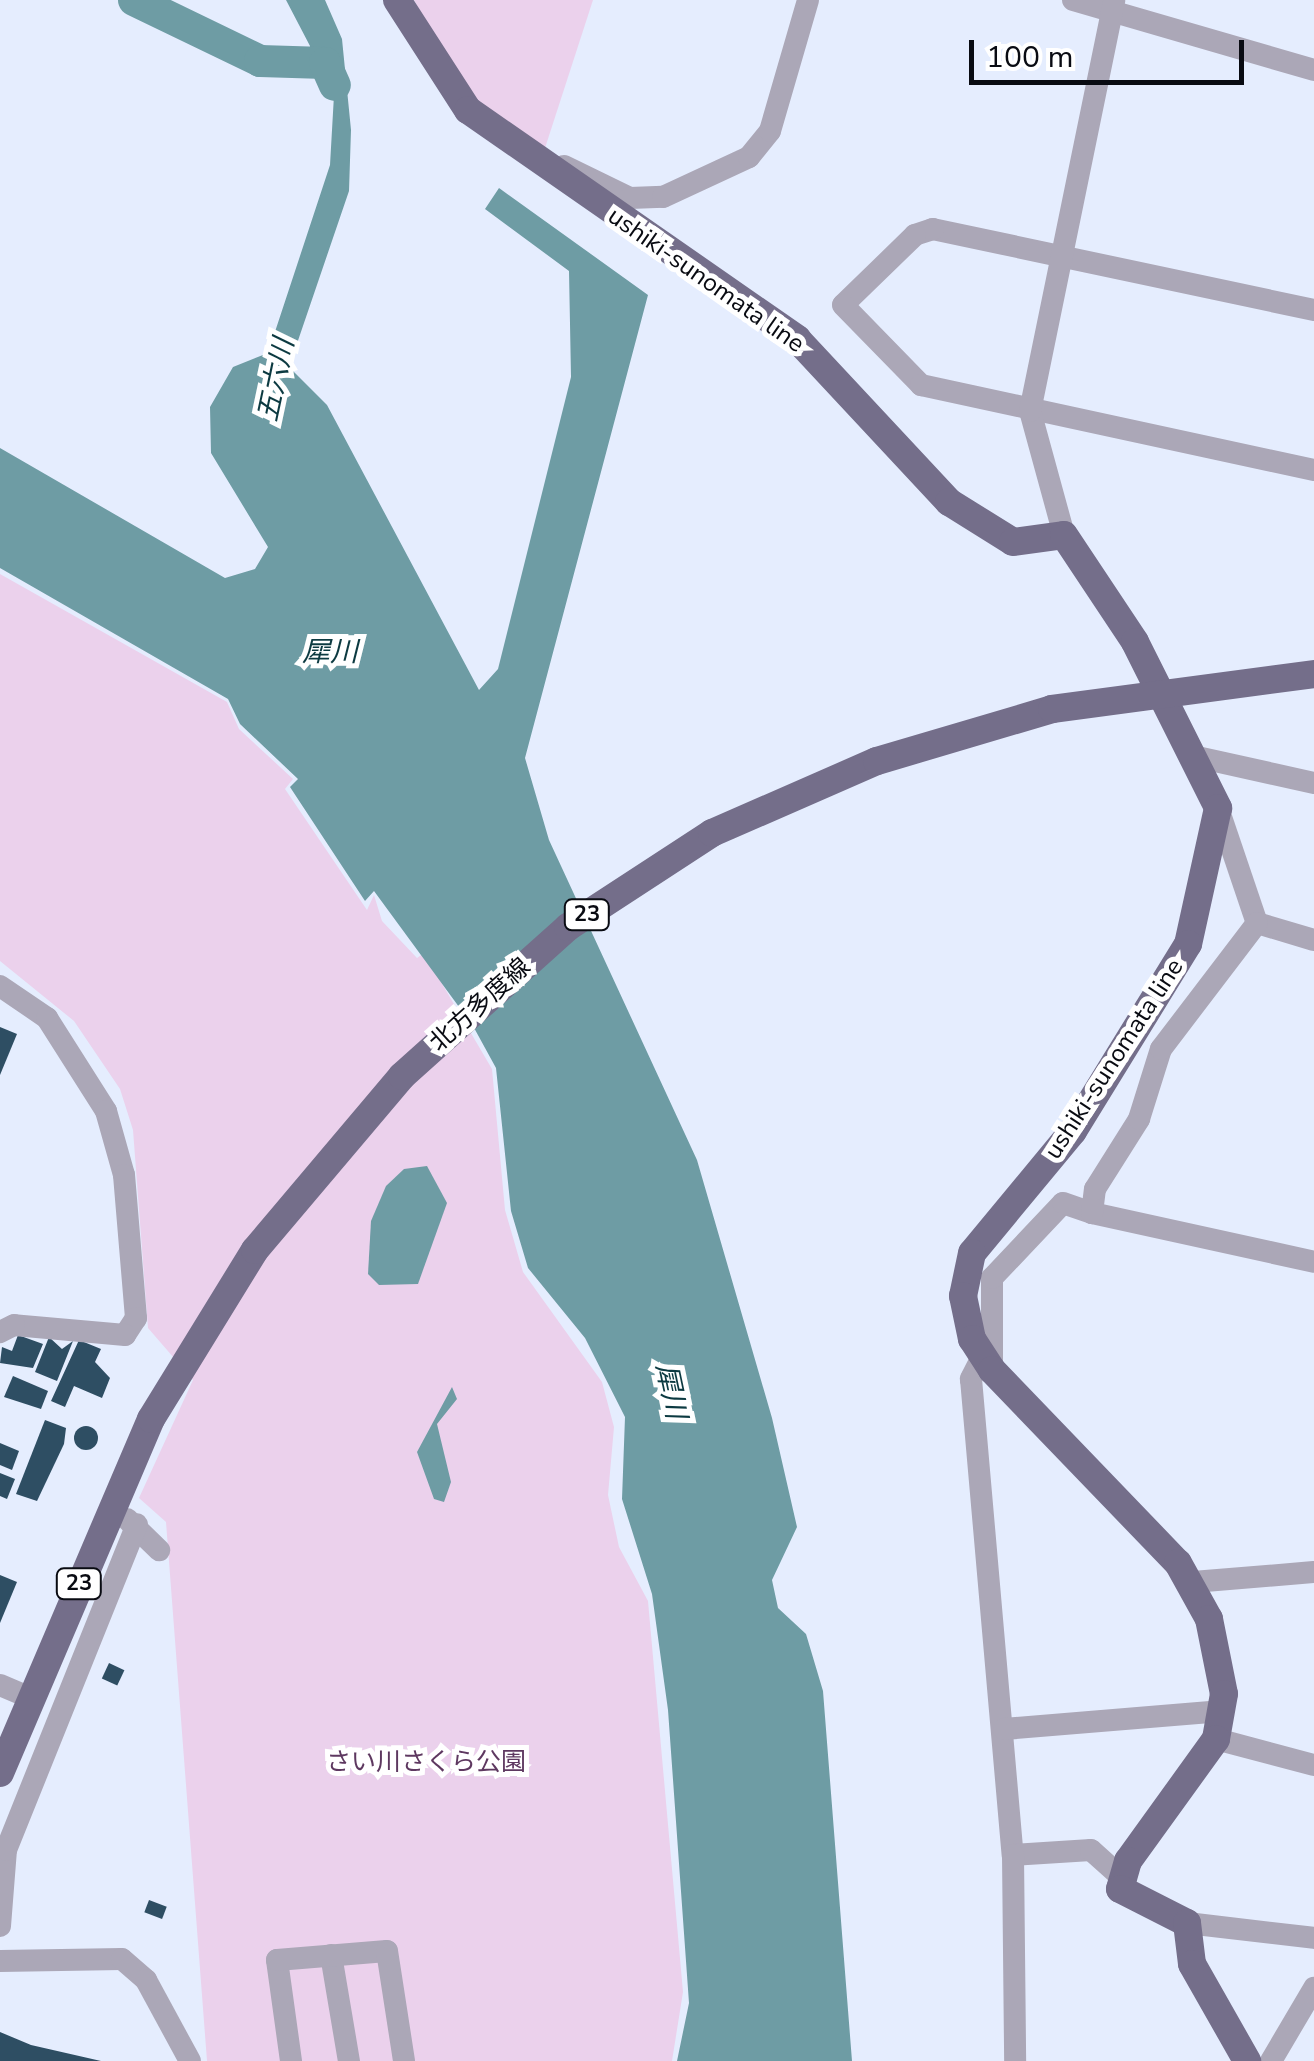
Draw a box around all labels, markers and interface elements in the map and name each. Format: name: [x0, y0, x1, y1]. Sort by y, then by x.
scale bar: [974, 20, 1249, 82]
text: 100 m: [986, 37, 1073, 78]
street label: ushiki-sunomata line: [602, 201, 810, 359]
water label: 五六川: [251, 335, 301, 425]
water label: 犀川: [302, 635, 358, 669]
road number: 23: [562, 898, 612, 932]
street label: 北方多度線: [424, 952, 536, 1058]
street label: ushiki-sunomata line: [1038, 953, 1190, 1165]
water label: 犀川: [649, 1360, 693, 1422]
road number: 23: [54, 1567, 104, 1601]
park label: さい川さくら公園: [326, 1747, 526, 1777]

